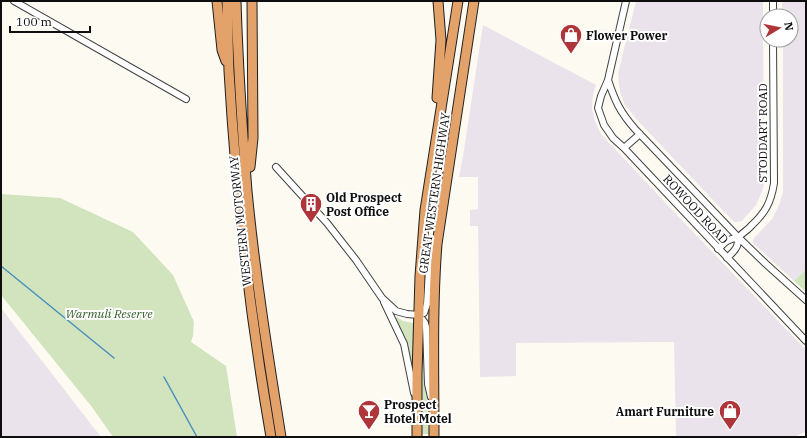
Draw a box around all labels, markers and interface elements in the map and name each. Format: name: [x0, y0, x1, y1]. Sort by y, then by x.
scale bar: [10, 8, 90, 34]
north arrow: [759, 8, 799, 48]
text: 100 m: [16, 14, 52, 29]
text: N: [781, 21, 797, 32]
shop icon: Flower Power: [558, 22, 584, 55]
place label: Flower Power: [586, 28, 667, 43]
street label: STODDART ROAD: [755, 83, 770, 183]
street label: GREAT WESTERN HIGHWAY: [415, 111, 453, 275]
street label: WESTERN MOTORWAY: [226, 155, 254, 287]
street label: ROWOOD ROAD: [660, 171, 732, 247]
place label: Old Prospect Post Office: [326, 190, 402, 219]
building icon: Old Prospect Post Office: [298, 191, 324, 224]
park label: Warmuli Reserve: [65, 306, 153, 321]
place label: Prospect Hotel Motel: [384, 397, 452, 426]
bar icon: Prospect Hotel Motel: [356, 398, 382, 431]
shop icon: Amart Furniture: [717, 398, 743, 431]
place label: Amart Furniture: [616, 404, 714, 419]

